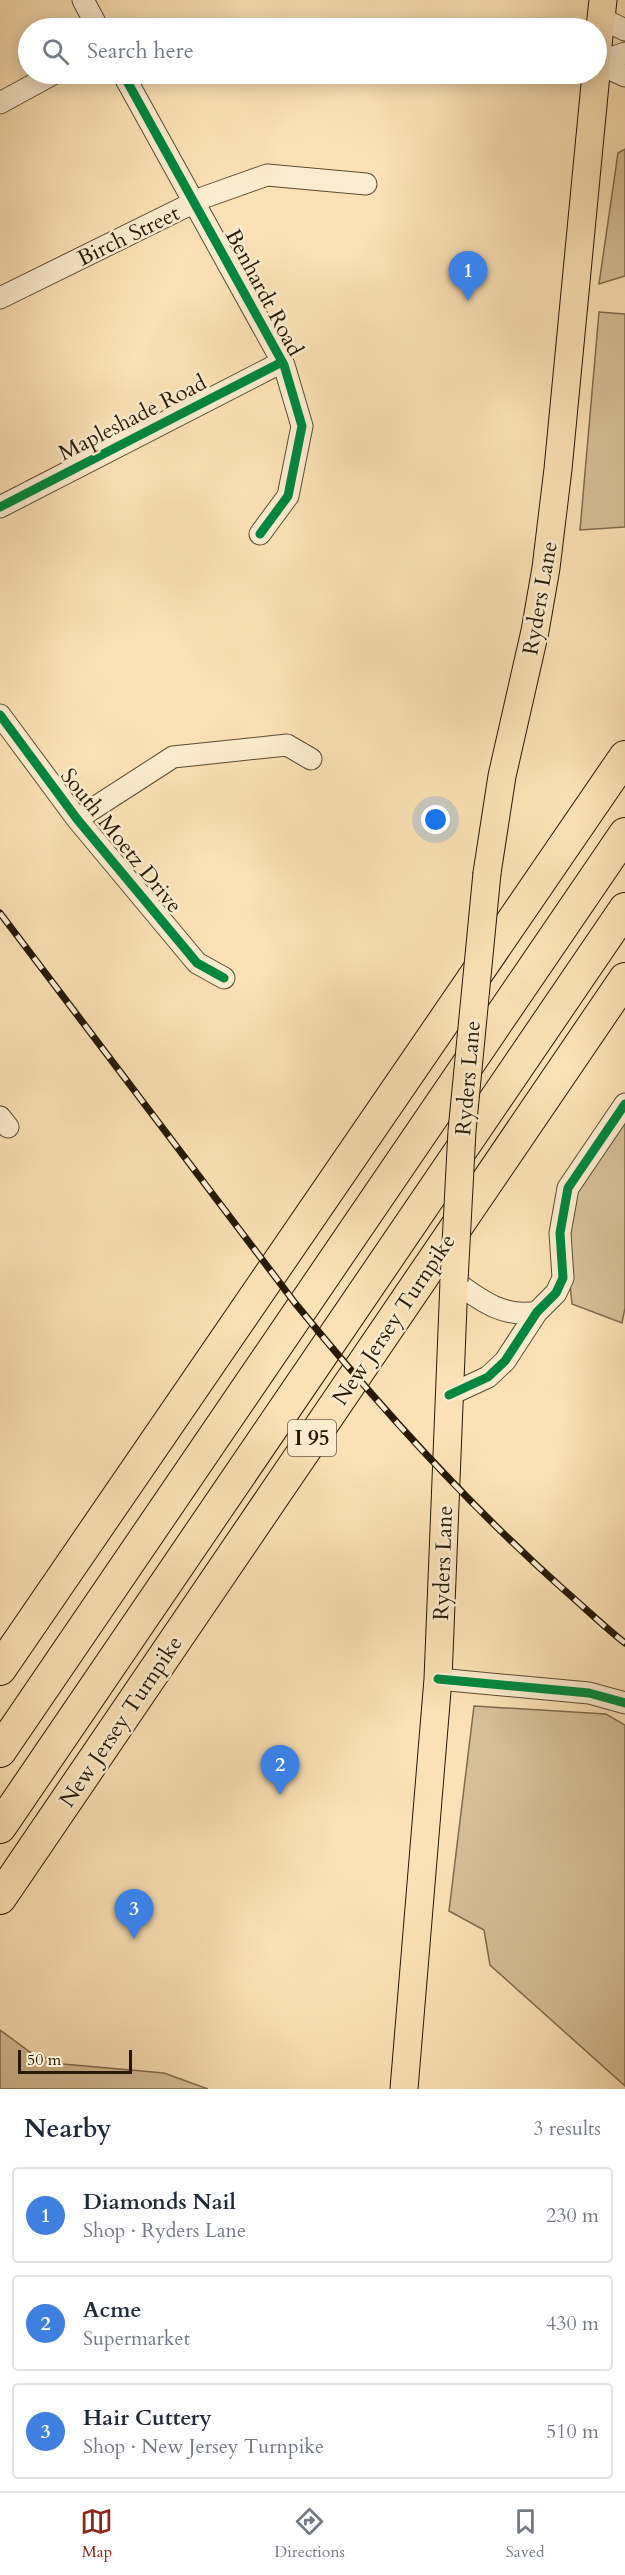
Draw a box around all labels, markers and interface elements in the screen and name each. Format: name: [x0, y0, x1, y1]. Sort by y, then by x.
search box: [18, 18, 607, 84]
icon: search: [39, 35, 72, 68]
text: Search here: [87, 36, 194, 66]
street label: Birch Street: [72, 198, 185, 274]
street label: Benhardt Road: [218, 224, 310, 362]
pin: 1: [448, 252, 488, 301]
street label: Mapleshade Road: [53, 368, 212, 468]
street label: Ryders Lane: [515, 539, 565, 657]
street label: South Moetz Drive: [53, 762, 189, 919]
your location: [421, 805, 450, 834]
street label: Ryders Lane: [448, 1019, 488, 1137]
street label: New Jersey Turnpike: [325, 1228, 462, 1411]
road number: I 95: [288, 1420, 336, 1456]
street label: Ryders Lane: [426, 1505, 460, 1621]
street label: New Jersey Turnpike: [52, 1630, 189, 1813]
pin: 2: [260, 1746, 300, 1795]
pin: 3: [114, 1890, 154, 1939]
scale bar: [18, 2047, 132, 2074]
text: 50 m: [27, 2049, 61, 2071]
text: Nearby: [24, 2111, 112, 2146]
text: 3 results: [533, 2115, 601, 2142]
text: Diamonds Nail: [83, 2187, 236, 2217]
text: 1: [40, 2202, 51, 2229]
text: 230 m: [546, 2202, 599, 2229]
text: Shop · Ryders Lane: [83, 2217, 246, 2244]
text: Acme: [83, 2295, 141, 2325]
text: 2: [40, 2310, 51, 2337]
text: 430 m: [546, 2310, 599, 2337]
text: Supermarket: [83, 2325, 190, 2352]
text: Hair Cuttery: [83, 2403, 212, 2433]
text: 3: [40, 2418, 51, 2445]
text: 510 m: [546, 2418, 599, 2445]
text: Shop · New Jersey Turnpike: [83, 2433, 324, 2460]
tab: Map: [80, 2505, 113, 2563]
tab: Directions: [274, 2505, 345, 2563]
tab: Saved: [506, 2505, 545, 2563]

